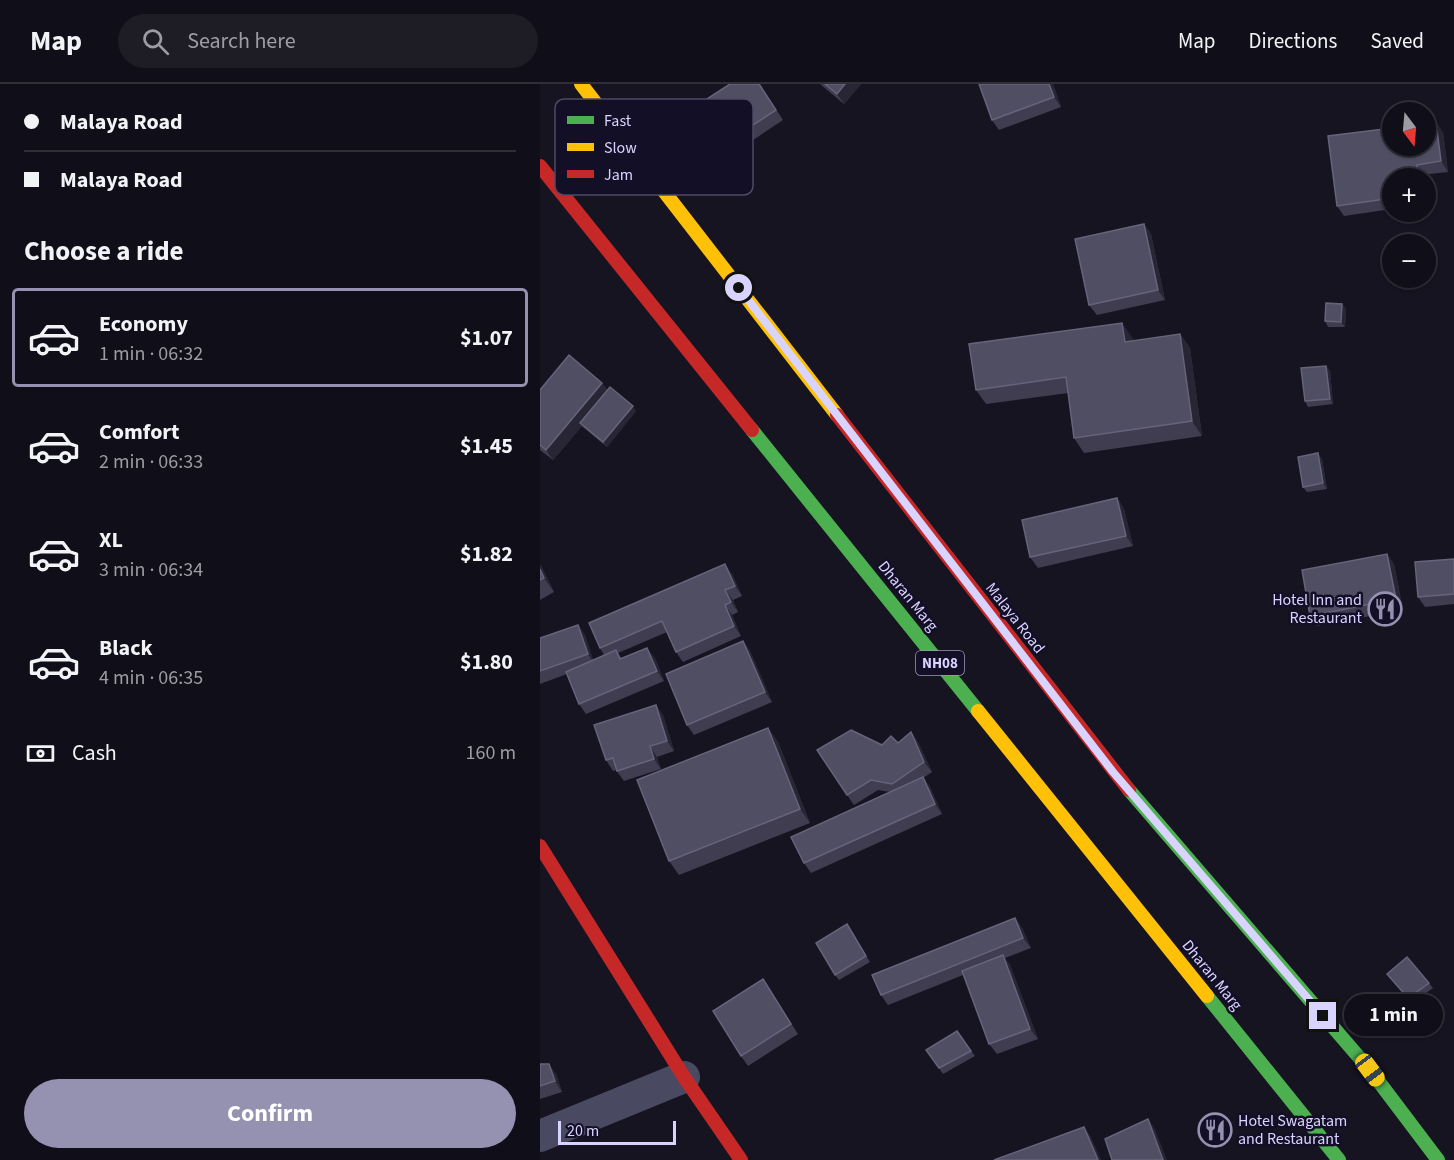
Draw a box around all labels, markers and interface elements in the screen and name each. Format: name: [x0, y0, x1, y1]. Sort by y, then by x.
search box: [118, 14, 538, 68]
text: Map: [30, 21, 82, 61]
icon: search: [139, 25, 172, 58]
text: Search here: [187, 25, 296, 57]
text: Map: [1178, 26, 1216, 56]
text: Directions: [1249, 26, 1337, 56]
text: Saved: [1370, 26, 1424, 56]
legend: [555, 99, 753, 195]
north arrow: [1382, 102, 1436, 156]
map controls: [1382, 102, 1436, 288]
text: Malaya Road: [60, 106, 183, 138]
text: Fast: [604, 110, 632, 132]
text: Slow: [604, 137, 637, 159]
text: Malaya Road: [60, 164, 183, 196]
text: Jam: [604, 164, 633, 186]
button: +: [1382, 168, 1436, 222]
text: Choose a ride: [24, 232, 184, 271]
button: −: [1382, 234, 1436, 288]
route start: [725, 274, 752, 301]
text: Economy: [99, 308, 188, 340]
icon: car: [27, 311, 81, 365]
text: $1.07: [460, 322, 513, 354]
text: 1 min · 06:32: [99, 340, 203, 368]
text: Comfort: [99, 416, 180, 448]
icon: car: [27, 419, 81, 473]
text: $1.45: [460, 430, 513, 462]
text: 2 min · 06:33: [99, 448, 203, 476]
text: XL: [99, 524, 123, 556]
icon: car: [27, 527, 81, 581]
text: $1.82: [460, 538, 513, 570]
text: 3 min · 06:34: [99, 556, 203, 584]
street label: Dharan Marg: [873, 556, 943, 636]
street label: Malaya Road: [980, 578, 1050, 658]
place label: Hotel Inn and Restaurant: [1272, 589, 1363, 629]
restaurant icon: Hotel Inn and Restaurant: [1367, 591, 1403, 627]
text: Black: [99, 632, 153, 664]
icon: car: [27, 635, 81, 689]
text: $1.80: [460, 646, 513, 678]
road number: NH08: [916, 651, 964, 675]
text: 4 min · 06:35: [99, 664, 203, 692]
icon: cash: [24, 737, 57, 770]
text: Cash: [72, 737, 117, 769]
text: 160 m: [466, 739, 516, 767]
street label: Dharan Marg: [1177, 935, 1247, 1015]
callout: 1 min: [1344, 995, 1443, 1037]
text: 1 min: [1369, 1001, 1418, 1029]
route end: [1309, 1002, 1336, 1029]
car: [1352, 1050, 1388, 1090]
button: Confirm: [24, 1079, 516, 1148]
place label: Hotel Swagatam and Restaurant: [1238, 1110, 1347, 1150]
restaurant icon: Hotel Swagatam and Restaurant: [1197, 1112, 1233, 1148]
scale bar: [558, 1118, 676, 1146]
text: 20 m: [567, 1120, 599, 1142]

